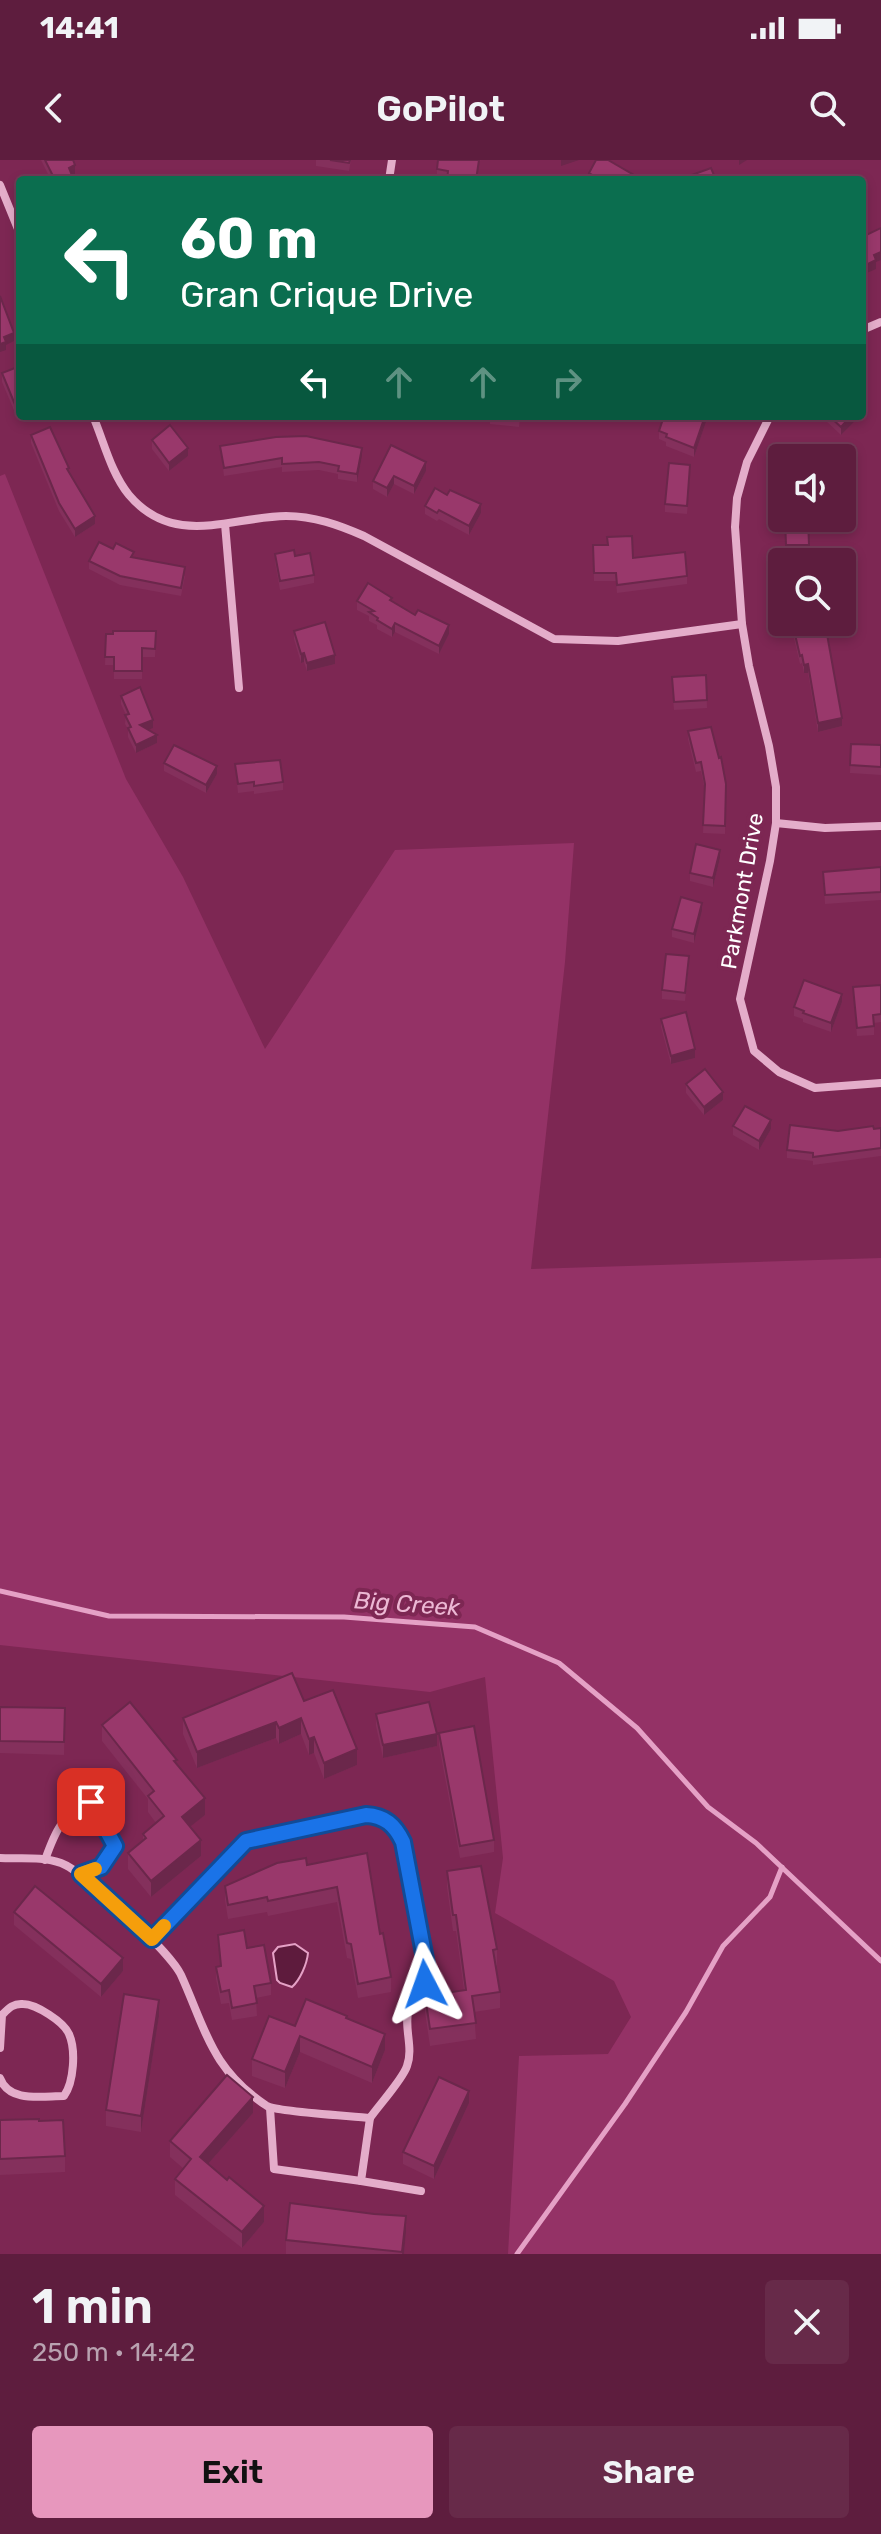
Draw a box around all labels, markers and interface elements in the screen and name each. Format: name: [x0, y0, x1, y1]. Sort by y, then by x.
text: 14:41: [40, 10, 119, 46]
icon: back: [32, 86, 76, 130]
icon: search: [805, 86, 849, 130]
text: GoPilot: [376, 87, 505, 130]
text: 60 m: [180, 206, 318, 272]
icon: left: [48, 208, 152, 312]
text: Gran Crique Drive: [180, 273, 474, 316]
icon: left: [293, 360, 337, 404]
icon: ahead: [377, 360, 421, 404]
icon: ahead: [461, 360, 505, 404]
icon: right: [545, 360, 589, 404]
map controls: [768, 444, 856, 636]
button: sound: [768, 444, 856, 532]
button: search: [768, 548, 856, 636]
street label: Parkmont Drive: [715, 811, 769, 971]
water label: Big Creek: [353, 1586, 462, 1622]
pin: [57, 1768, 125, 1836]
icon: arrive: [69, 1780, 113, 1824]
position arrow: [383, 1942, 467, 2026]
text: 1 min: [32, 2278, 153, 2335]
button: close: [765, 2280, 849, 2364]
text: 250 m · 14:42: [32, 2337, 195, 2368]
button: Exit: [32, 2426, 433, 2518]
button: Share: [449, 2426, 849, 2518]

